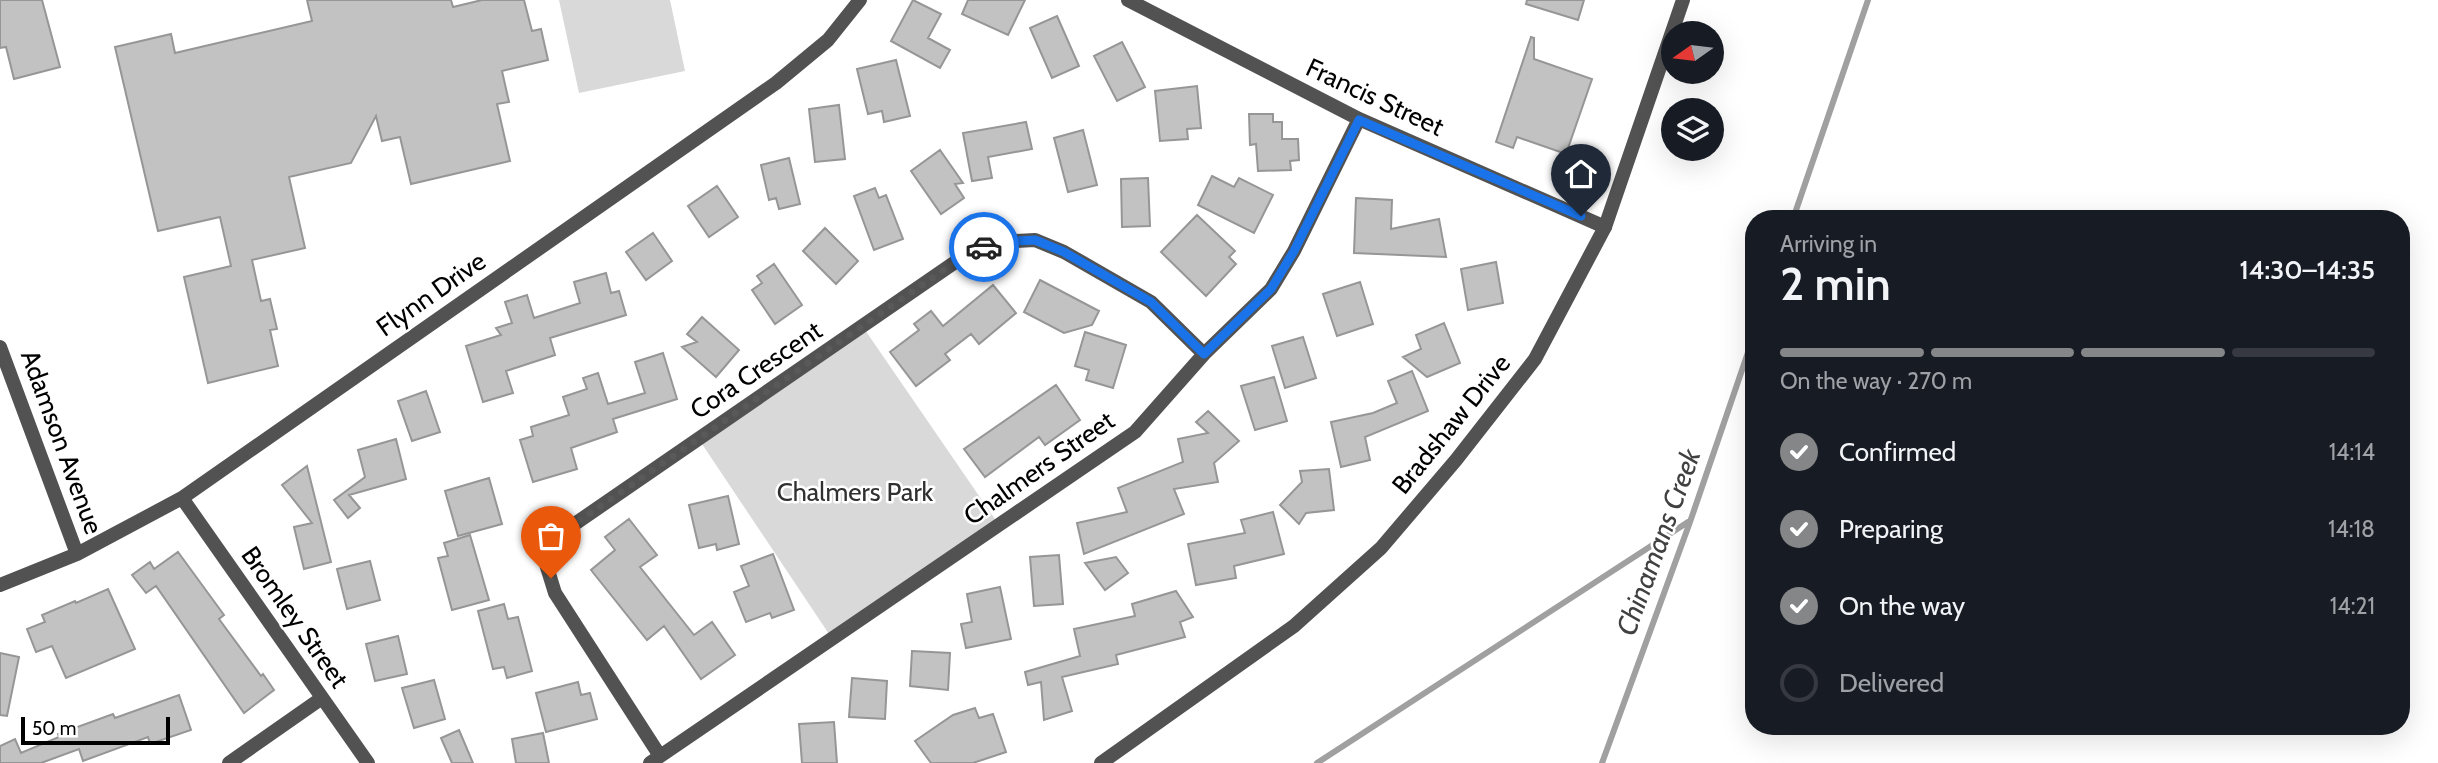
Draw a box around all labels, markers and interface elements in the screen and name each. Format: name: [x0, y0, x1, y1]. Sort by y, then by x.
north arrow: [1661, 21, 1724, 84]
map controls: [1661, 21, 1724, 161]
street label: Francis Street: [1301, 51, 1449, 143]
button: layers: [1661, 98, 1724, 161]
pin: [1551, 144, 1611, 216]
icon: home: [1562, 155, 1600, 193]
courier: [949, 212, 1019, 282]
icon: car: [965, 228, 1003, 266]
text: Arriving in: [1780, 230, 1877, 258]
street label: Flynn Drive: [370, 245, 492, 343]
text: 14:30–14:35: [2240, 254, 2375, 286]
text: 2 min: [1780, 256, 1891, 312]
street label: Cora Crescent: [684, 314, 828, 426]
street label: Adamson Avenue: [14, 346, 110, 538]
street label: Bradshaw Drive: [1385, 348, 1517, 500]
text: On the way · 270 m: [1780, 367, 1972, 395]
street label: Chalmers Street: [958, 404, 1121, 532]
icon: check: [1780, 433, 1818, 471]
text: Confirmed: [1839, 436, 1956, 468]
text: 14:14: [2329, 438, 2375, 466]
water label: Chinamans Creek: [1609, 443, 1708, 640]
park label: Chalmers Park: [777, 476, 934, 508]
pin: [521, 506, 581, 578]
icon: check: [1780, 510, 1818, 548]
text: Preparing: [1839, 513, 1943, 545]
text: 14:18: [2328, 515, 2375, 543]
icon: bag: [532, 517, 570, 555]
street label: Bromley Street: [234, 540, 356, 694]
icon: check: [1780, 587, 1818, 625]
text: On the way: [1839, 590, 1965, 622]
text: 14:21: [2330, 592, 2375, 620]
text: Delivered: [1839, 667, 1944, 699]
scale bar: [21, 714, 170, 746]
text: 50 m: [32, 717, 76, 740]

